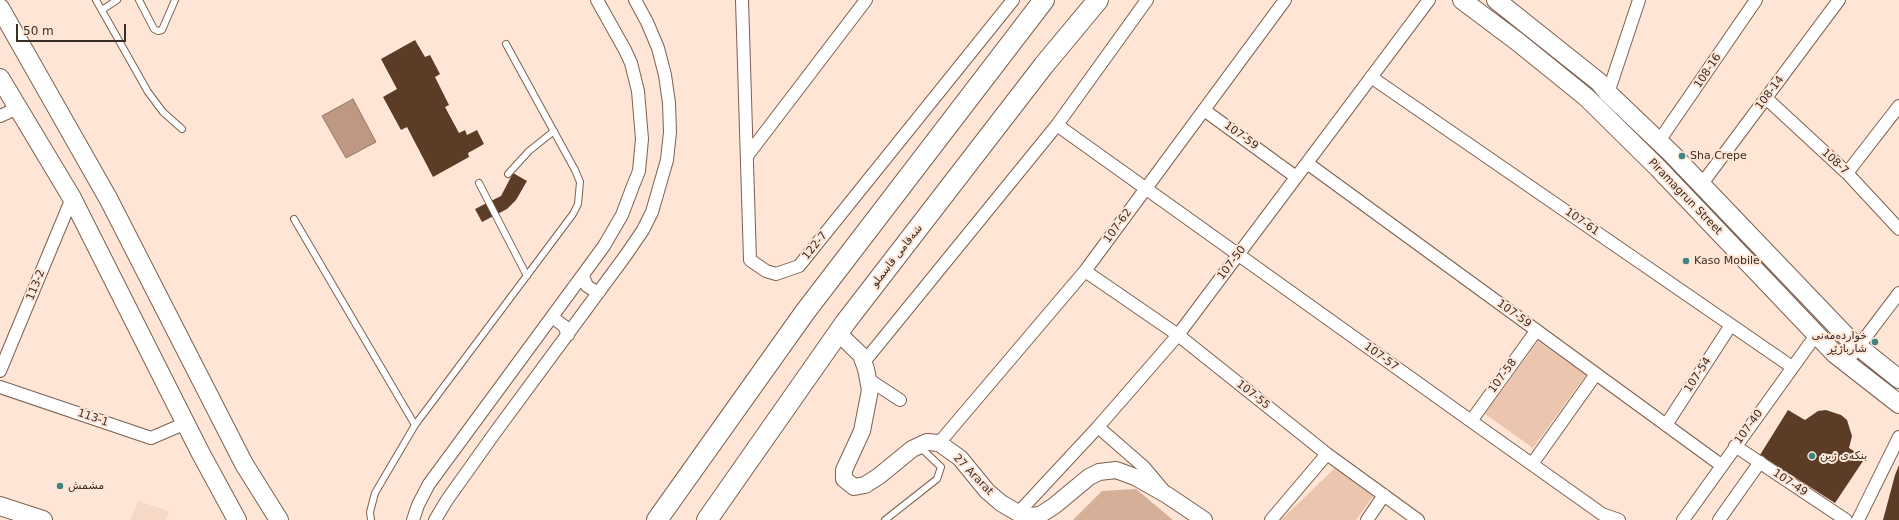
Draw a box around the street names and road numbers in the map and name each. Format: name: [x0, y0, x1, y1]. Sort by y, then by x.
street label: 108-16: [1692, 51, 1724, 91]
street label: 108-14: [1753, 73, 1787, 113]
street label: 107-59: [1221, 119, 1261, 153]
street label: 108-7: [1819, 146, 1851, 178]
street label: Piramagrun Street: [1645, 156, 1725, 238]
street label: 107-61: [1562, 205, 1602, 239]
street label: 107-62: [1101, 206, 1135, 246]
street label: شەقامی قاسملو: [868, 222, 926, 290]
street label: 122-7: [800, 229, 830, 263]
street label: 107-50: [1215, 243, 1249, 283]
street label: 113-2: [24, 268, 48, 302]
street label: 107-59: [1494, 297, 1534, 331]
street label: 107-57: [1361, 340, 1401, 374]
street label: 107-54: [1682, 355, 1714, 395]
street label: 107-58: [1486, 356, 1520, 396]
street label: 107-55: [1234, 378, 1272, 412]
street label: 113-1: [76, 407, 110, 429]
street label: 107-40: [1732, 407, 1766, 447]
street label: 27 Ararat: [950, 452, 996, 498]
street label: 107-49: [1770, 467, 1810, 499]

